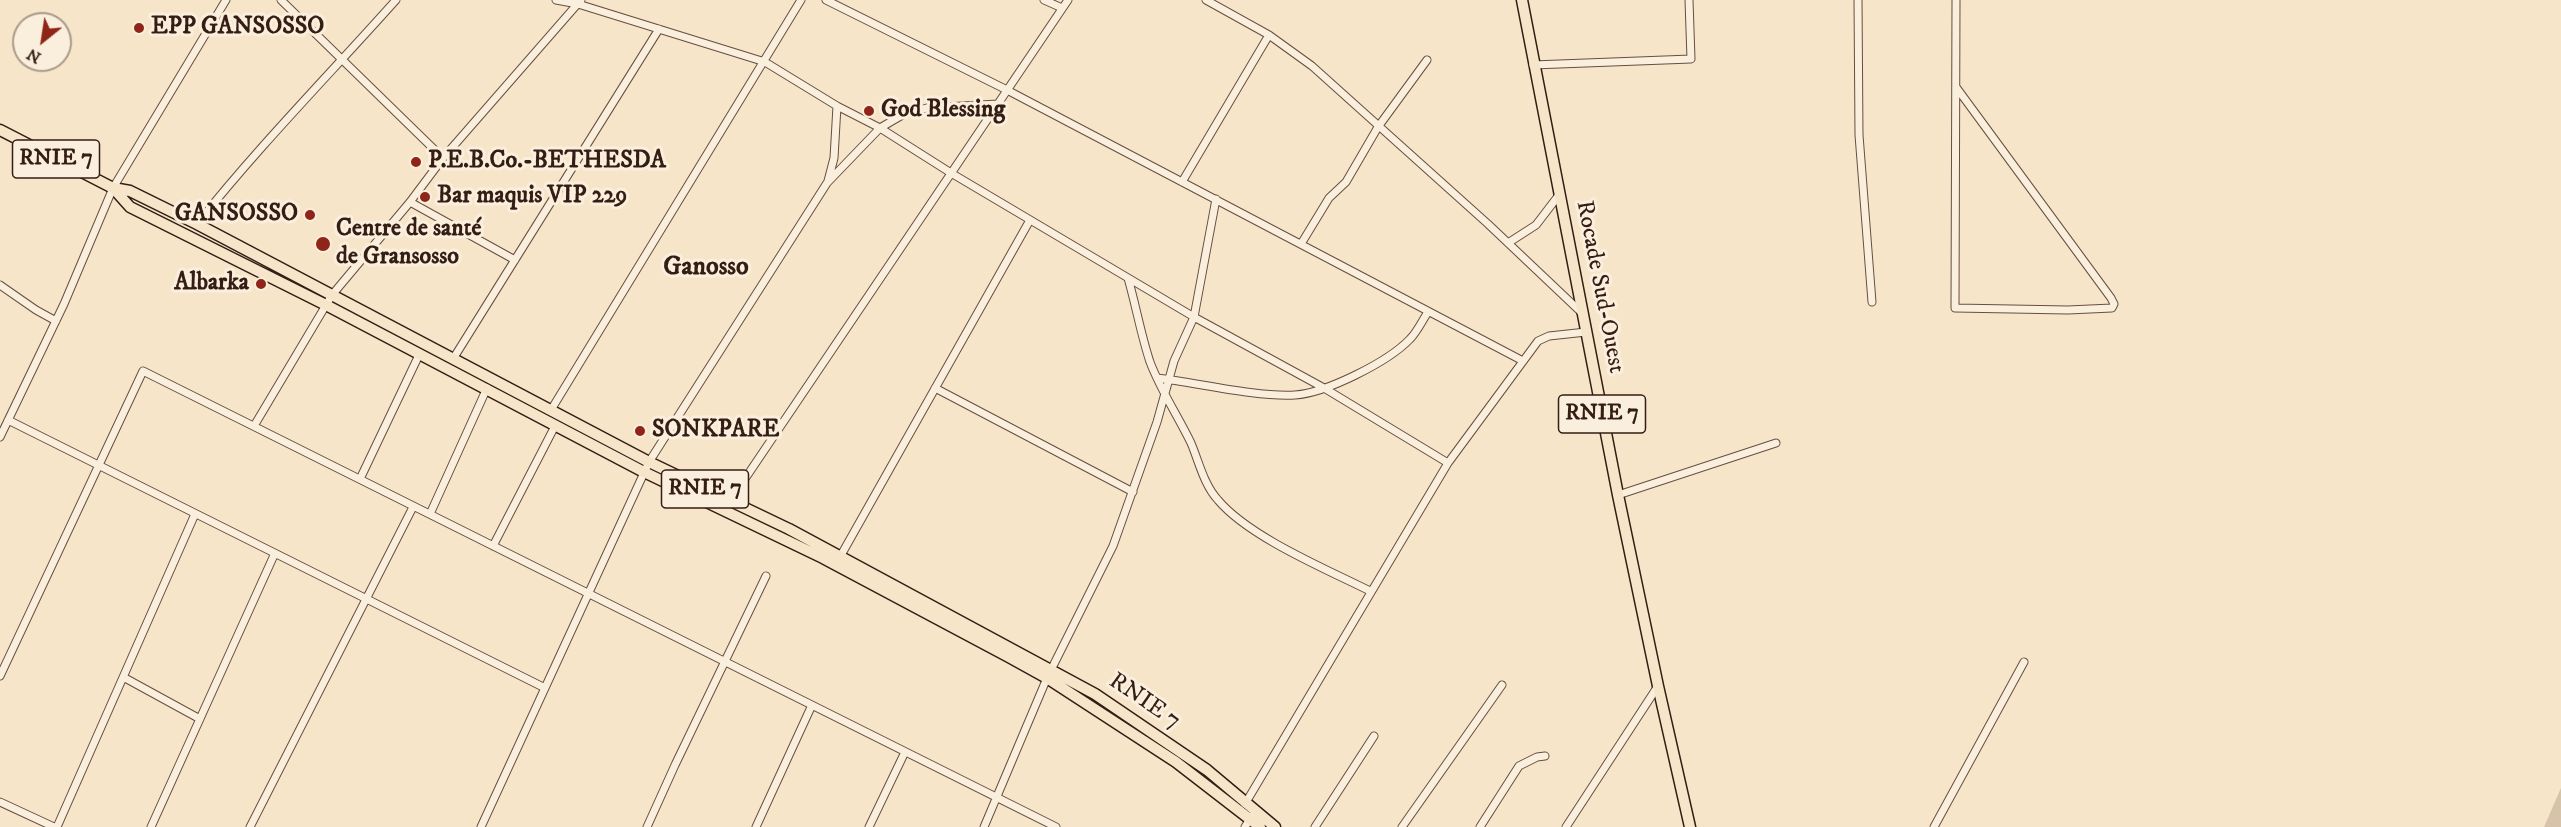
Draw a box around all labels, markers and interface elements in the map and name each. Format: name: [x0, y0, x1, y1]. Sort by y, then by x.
north arrow: [12, 12, 72, 72]
place label: EPP GANSOSSO: [151, 14, 324, 42]
marker: EPP GANSOSSO: [132, 21, 146, 35]
text: N: [23, 44, 45, 68]
place label: God Blessing: [881, 97, 1005, 125]
marker: God Blessing: [862, 104, 876, 118]
road number: RNIE 7: [13, 140, 100, 178]
place label: P.E.B.Co.-BETHESDA: [428, 148, 666, 176]
marker: P.E.B.Co.-BETHESDA: [409, 155, 423, 169]
place label: Bar maquis VIP 229: [437, 183, 627, 211]
marker: Bar maquis VIP 229: [418, 190, 432, 204]
street label: Rocade Sud-Ouest: [1568, 198, 1630, 376]
place label: GANSOSSO: [175, 201, 298, 229]
marker: GANSOSSO: [303, 208, 317, 222]
place label: Centre de santé de Gransosso: [336, 216, 481, 272]
marker: Centre de santé de Gransosso: [314, 235, 332, 253]
district label: Ganosso: [663, 253, 749, 285]
place label: Albarka: [174, 270, 249, 298]
marker: Albarka: [254, 277, 268, 291]
road number: RNIE 7: [1558, 395, 1646, 433]
place label: SONKPARE: [652, 417, 779, 445]
marker: SONKPARE: [633, 424, 647, 438]
road number: RNIE 7: [662, 470, 748, 508]
street label: RNIE 7: [1103, 668, 1185, 736]

